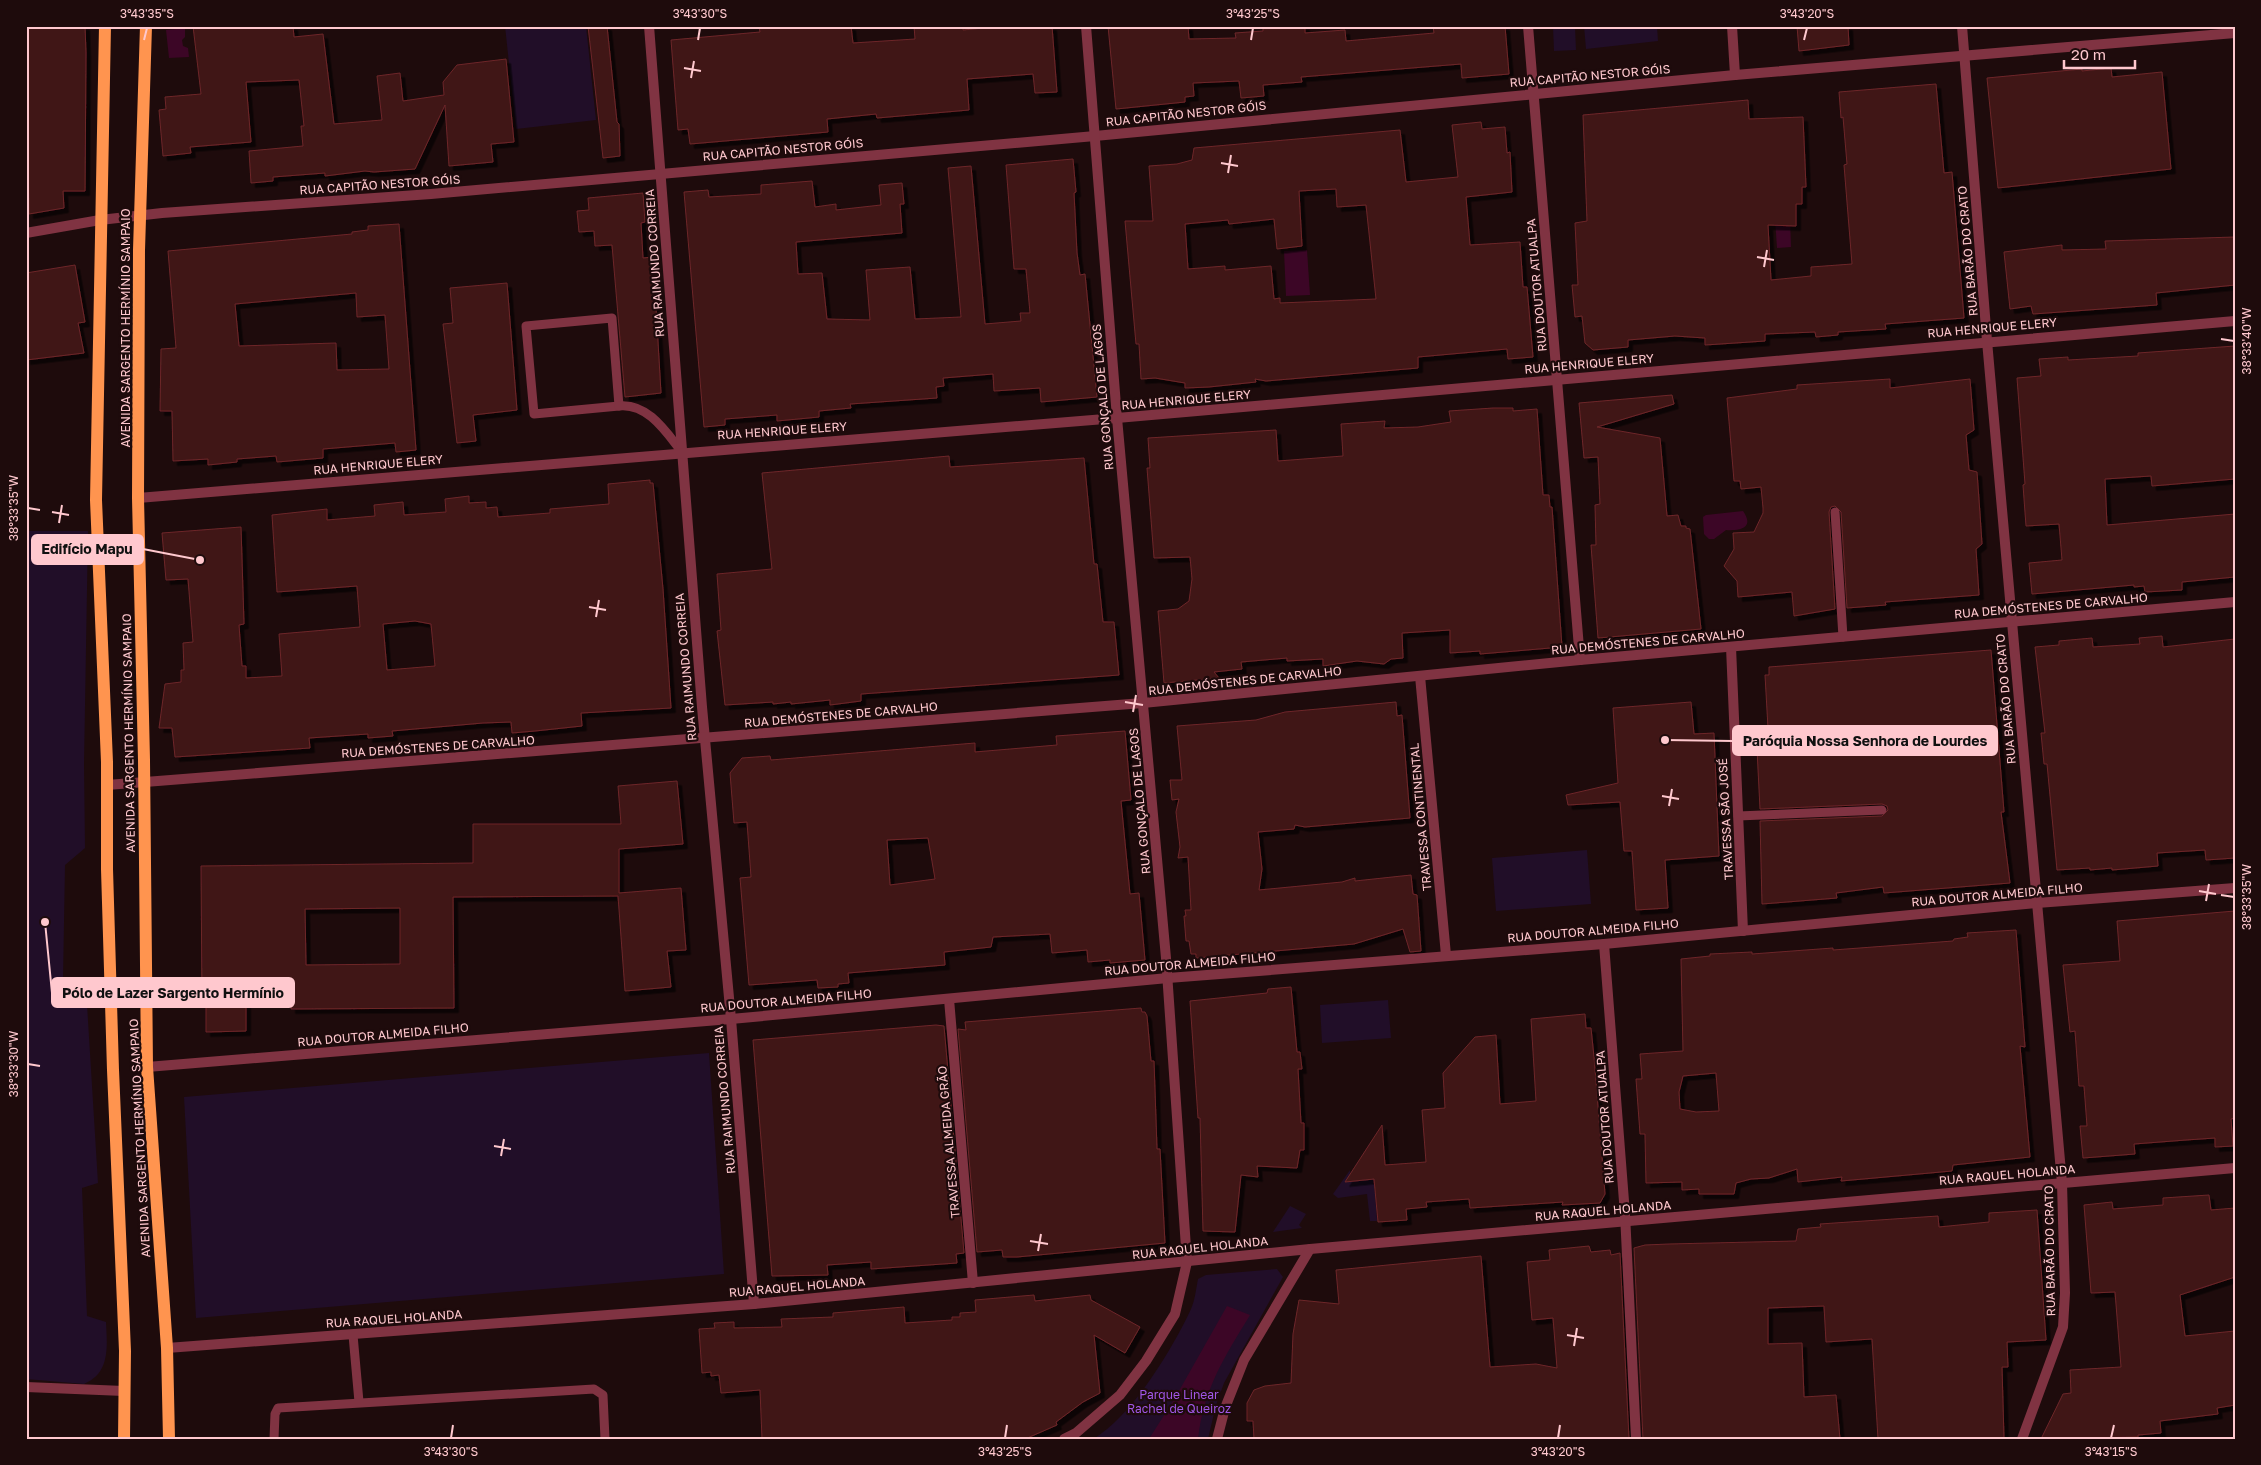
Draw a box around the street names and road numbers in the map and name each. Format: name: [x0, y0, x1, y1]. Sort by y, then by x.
street label: RUA CAPITÃO NESTOR GÓIS: [1509, 61, 1671, 90]
street label: RUA CAPITÃO NESTOR GÓIS: [1105, 98, 1267, 129]
street label: RUA CAPITÃO NESTOR GÓIS: [702, 135, 864, 164]
street label: RUA CAPITÃO NESTOR GÓIS: [299, 171, 461, 198]
street label: RUA BARÃO DO CRATO: [1954, 185, 1981, 317]
street label: RUA RAIMUNDO CORREIA: [642, 188, 667, 338]
street label: AVENIDA SARGENTO HERMÍNIO SAMPAIO: [118, 208, 133, 448]
street label: RUA DOUTOR ATUALPA: [1523, 218, 1550, 352]
street label: RUA HENRIQUE ELERY: [1927, 314, 2058, 341]
street label: RUA GONÇALO DE LAGOS: [1089, 323, 1116, 471]
street label: RUA HENRIQUE ELERY: [1524, 350, 1655, 377]
street label: RUA HENRIQUE ELERY: [1121, 386, 1252, 413]
street label: RUA HENRIQUE ELERY: [717, 418, 848, 443]
street label: RUA HENRIQUE ELERY: [313, 451, 444, 478]
street label: RUA DEMÓSTENES DE CARVALHO: [1954, 590, 2148, 621]
street label: RUA RAIMUNDO CORREIA: [672, 592, 699, 742]
street label: AVENIDA SARGENTO HERMÍNIO SAMPAIO: [119, 613, 138, 853]
street label: RUA DEMÓSTENES DE CARVALHO: [1551, 626, 1745, 657]
street label: RUA BARÃO DO CRATO: [1992, 633, 2019, 765]
street label: RUA DEMÓSTENES DE CARVALHO: [1148, 663, 1342, 698]
street label: RUA DEMÓSTENES DE CARVALHO: [744, 699, 938, 730]
street label: RUA GONÇALO DE LAGOS: [1126, 727, 1153, 875]
street label: RUA DEMÓSTENES DE CARVALHO: [341, 732, 536, 761]
street label: TRAVESSA CONTINENTAL: [1407, 742, 1434, 892]
street label: TRAVESSA SÃO JOSÉ: [1715, 758, 1736, 880]
street label: RUA DOUTOR ALMEIDA FILHO: [1911, 880, 2083, 909]
street label: RUA DOUTOR ALMEIDA FILHO: [1507, 916, 1679, 945]
street label: RUA DOUTOR ALMEIDA FILHO: [1104, 949, 1276, 978]
street label: RUA DOUTOR ALMEIDA FILHO: [700, 986, 872, 1015]
street label: AVENIDA SARGENTO HERMÍNIO SAMPAIO: [126, 1018, 153, 1258]
street label: RUA DOUTOR ALMEIDA FILHO: [297, 1020, 469, 1049]
street label: RUA RAIMUNDO CORREIA: [711, 1025, 738, 1175]
street label: RUA DOUTOR ATUALPA: [1592, 1050, 1617, 1184]
street label: TRAVESSA ALMEIDA GRÃO: [934, 1065, 963, 1219]
street label: RUA RAQUEL HOLANDA: [1938, 1161, 2076, 1188]
street label: RUA BARÃO DO CRATO: [2041, 1185, 2058, 1317]
street label: RUA RAQUEL HOLANDA: [1534, 1197, 1672, 1224]
street label: RUA RAQUEL HOLANDA: [1131, 1233, 1269, 1262]
street label: RUA RAQUEL HOLANDA: [728, 1273, 866, 1300]
street label: RUA RAQUEL HOLANDA: [325, 1306, 463, 1331]

